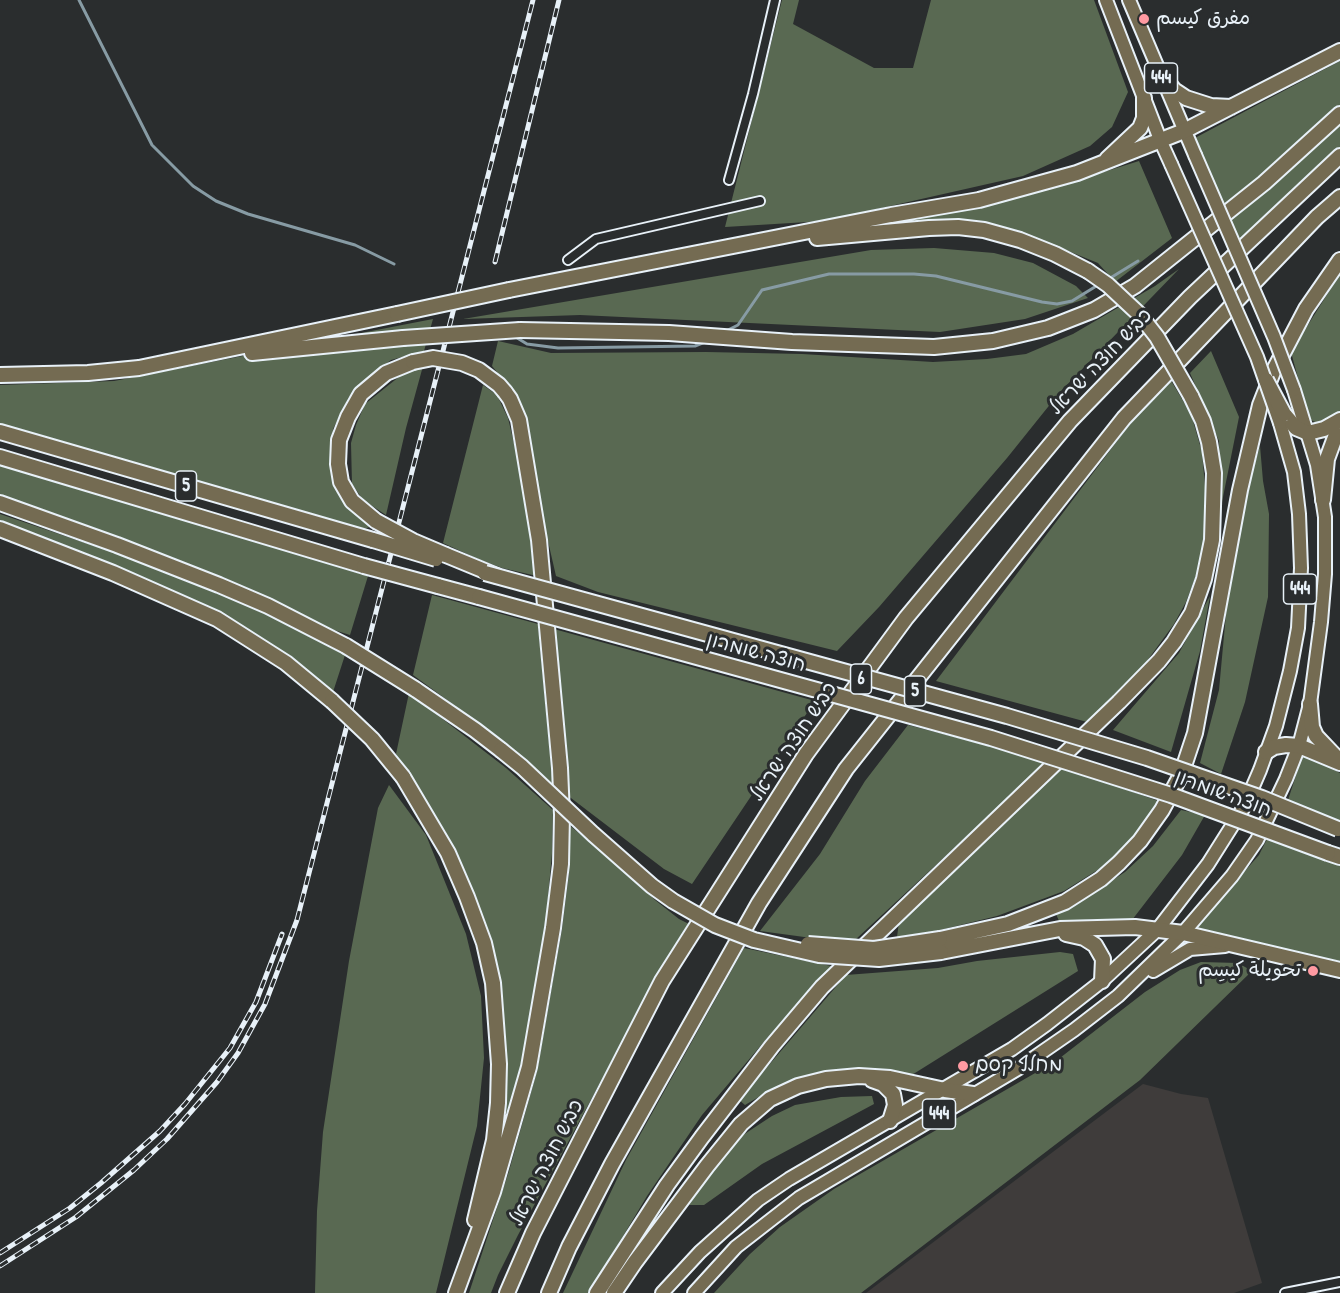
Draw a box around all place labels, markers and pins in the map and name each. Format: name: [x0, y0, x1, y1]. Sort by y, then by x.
place label: مفرق كيسم: [1156, 7, 1250, 31]
marker: مفرق كيسم: [1137, 12, 1151, 26]
place label: تحويلة كيسِم: [1198, 959, 1301, 983]
marker: تحويلة كيسِم: [1306, 964, 1320, 978]
place label: מחלף קסם: [975, 1054, 1062, 1078]
marker: מחלף קסם: [956, 1059, 970, 1073]

